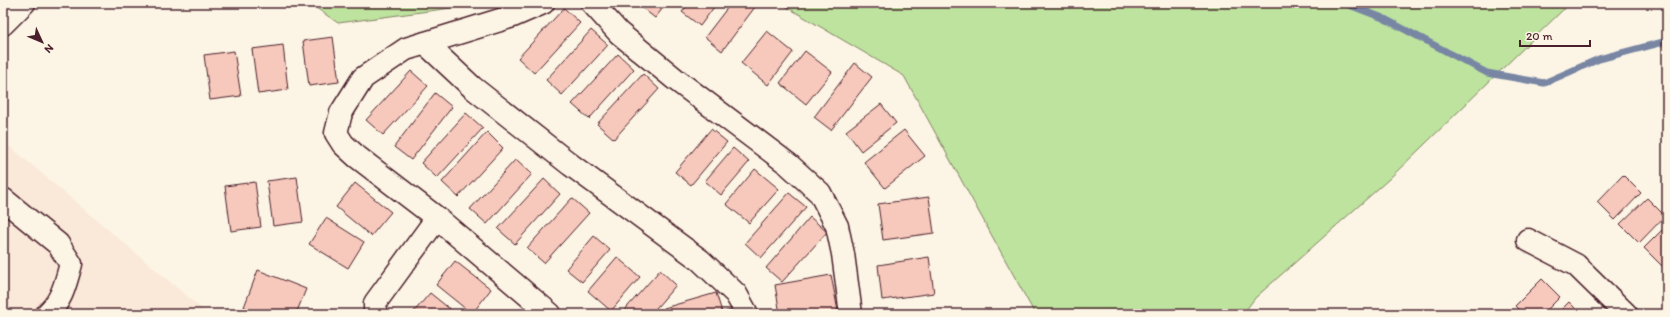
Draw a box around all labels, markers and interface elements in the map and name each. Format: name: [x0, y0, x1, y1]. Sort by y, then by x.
north arrow: [22, 22, 62, 62]
scale bar: [1520, 22, 1590, 48]
text: 20 m: [1526, 29, 1553, 43]
text: N: [42, 41, 56, 56]

